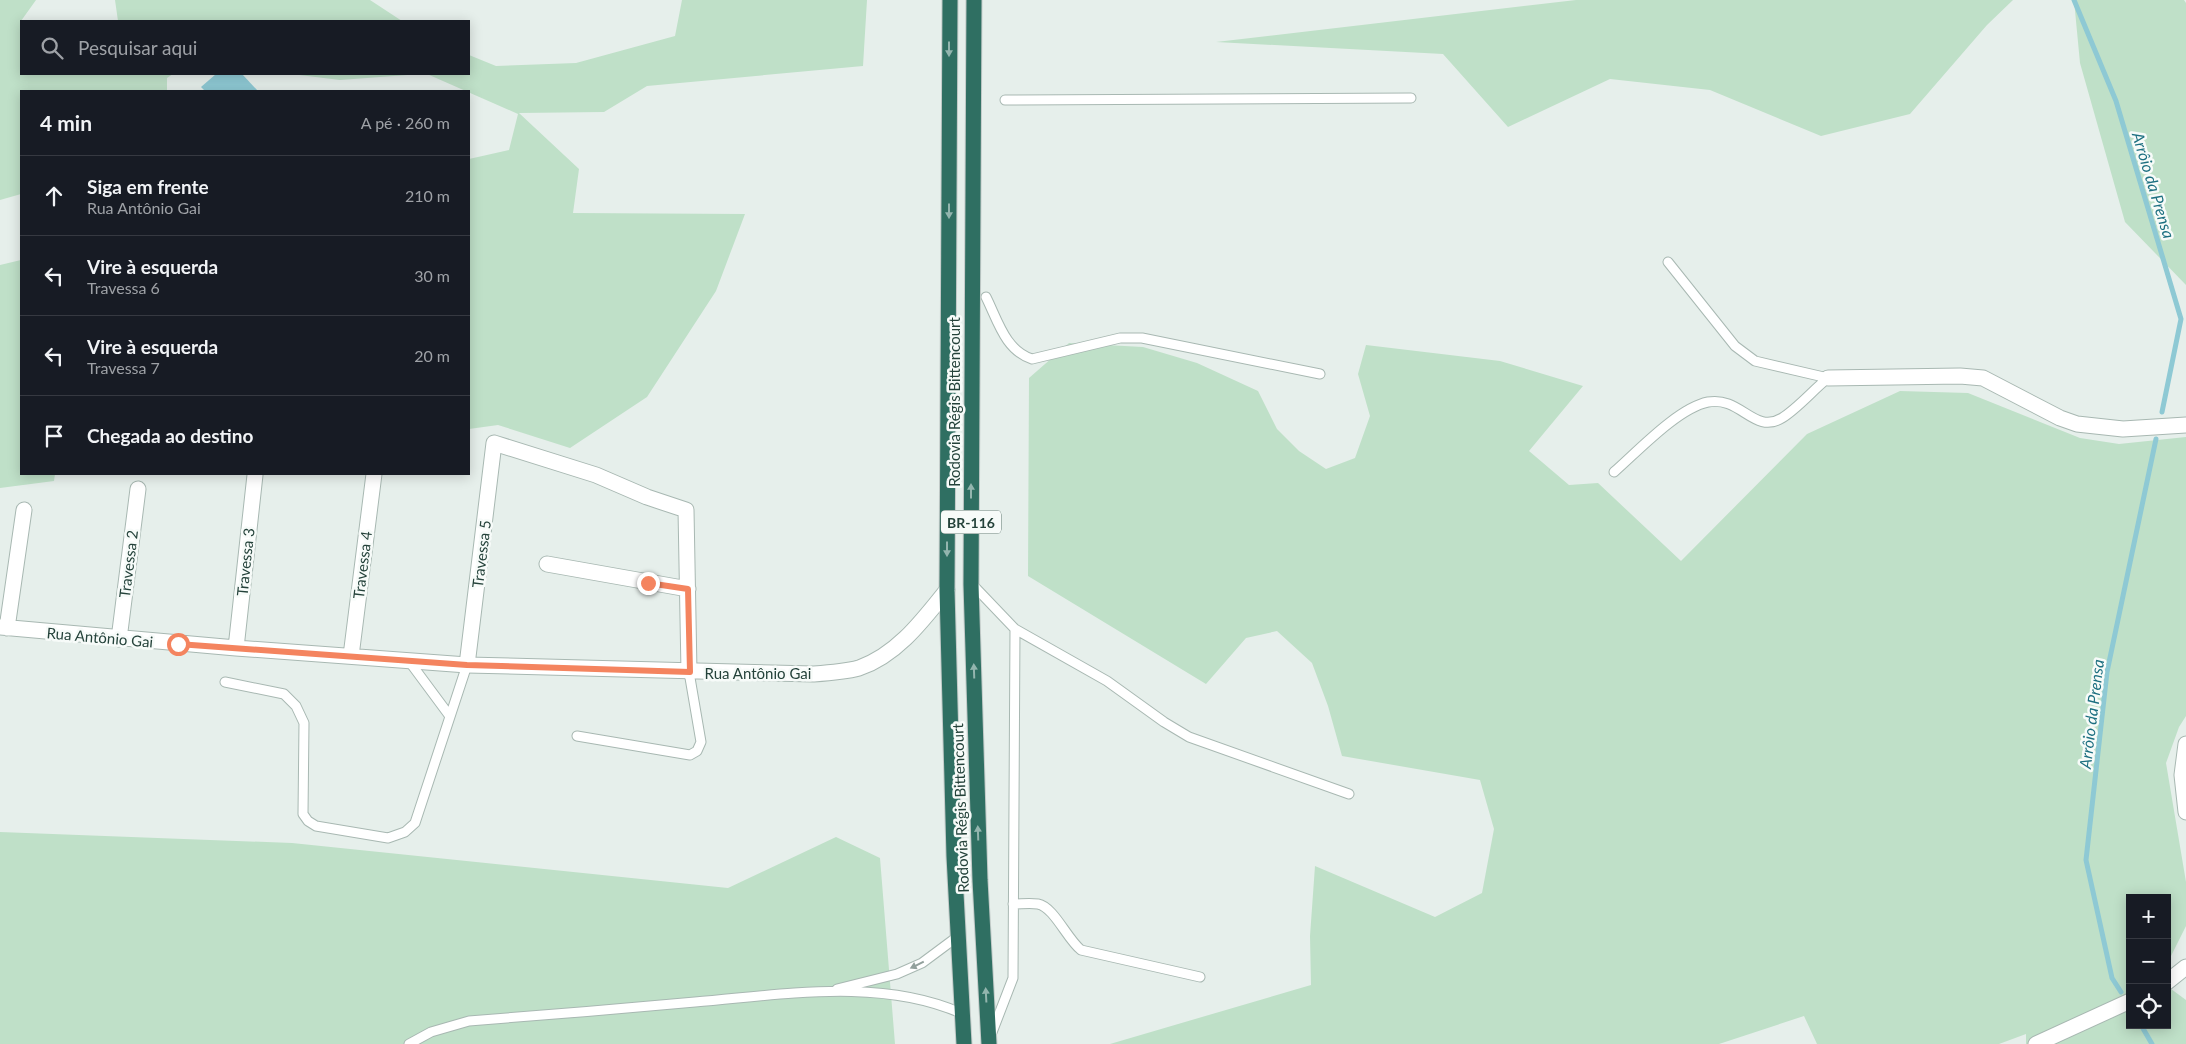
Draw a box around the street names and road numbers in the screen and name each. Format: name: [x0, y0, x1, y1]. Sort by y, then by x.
street label: Rodovia Régis Bittencourt: [945, 317, 963, 487]
road number: BR-116: [941, 511, 1001, 534]
street label: Travessa 5: [468, 519, 494, 589]
street label: Travessa 3: [232, 527, 258, 597]
street label: Travessa 2: [115, 529, 141, 599]
street label: Travessa 4: [349, 530, 375, 600]
street label: Rua Antônio Gai: [46, 623, 154, 651]
street label: Rua Antônio Gai: [705, 664, 811, 682]
street label: Rodovia Régis Bittencourt: [948, 722, 972, 893]

